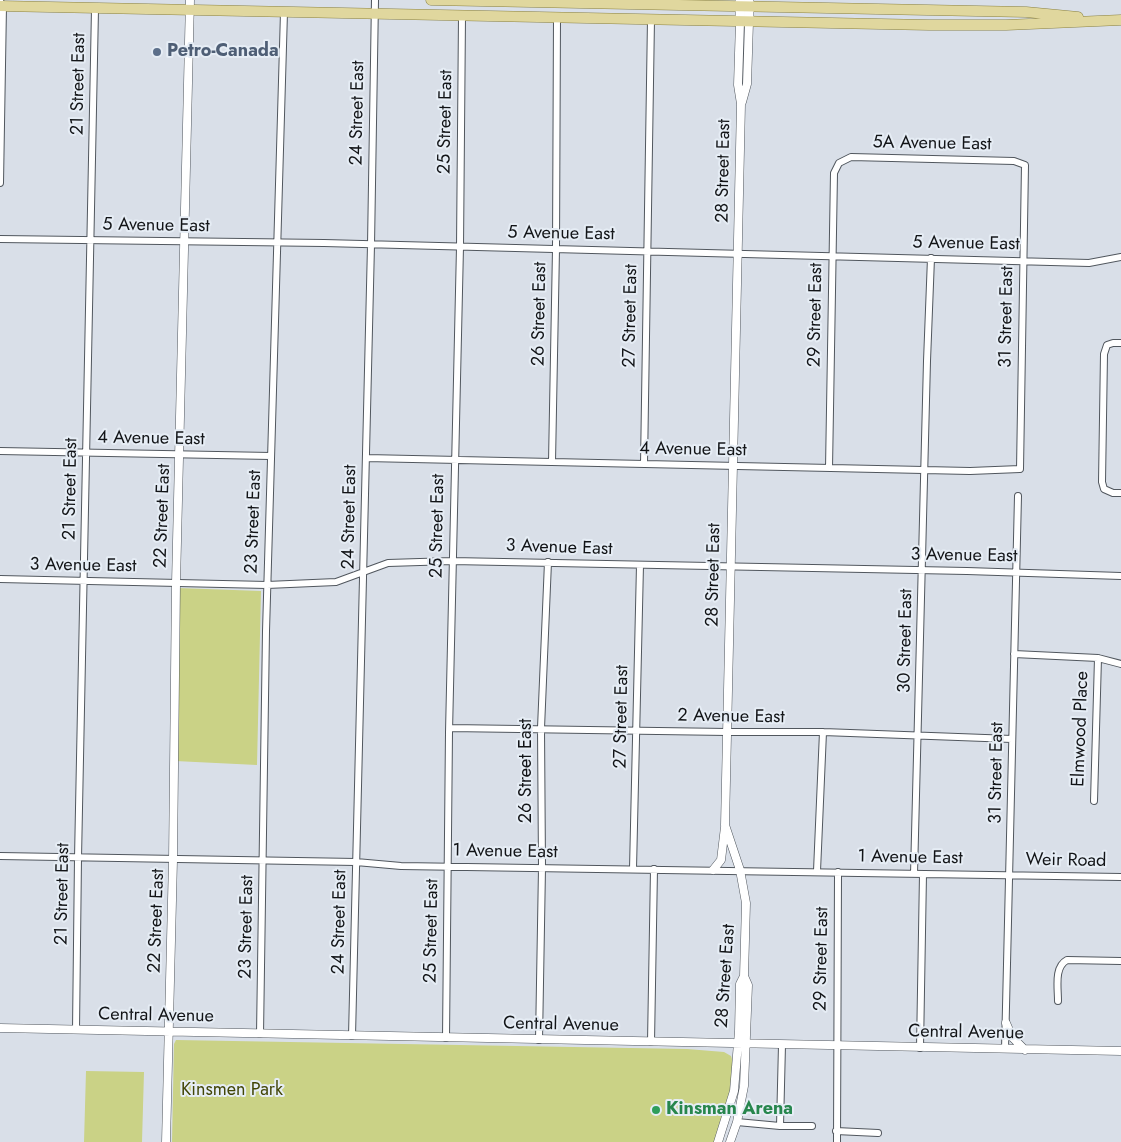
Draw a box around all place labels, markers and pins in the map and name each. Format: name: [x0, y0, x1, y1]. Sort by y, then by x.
place label: Petro-Canada: [167, 41, 279, 63]
marker: Petro-Canada: [151, 46, 163, 58]
place label: Kinsman Arena: [666, 1099, 793, 1121]
marker: Kinsman Arena: [650, 1104, 662, 1116]

